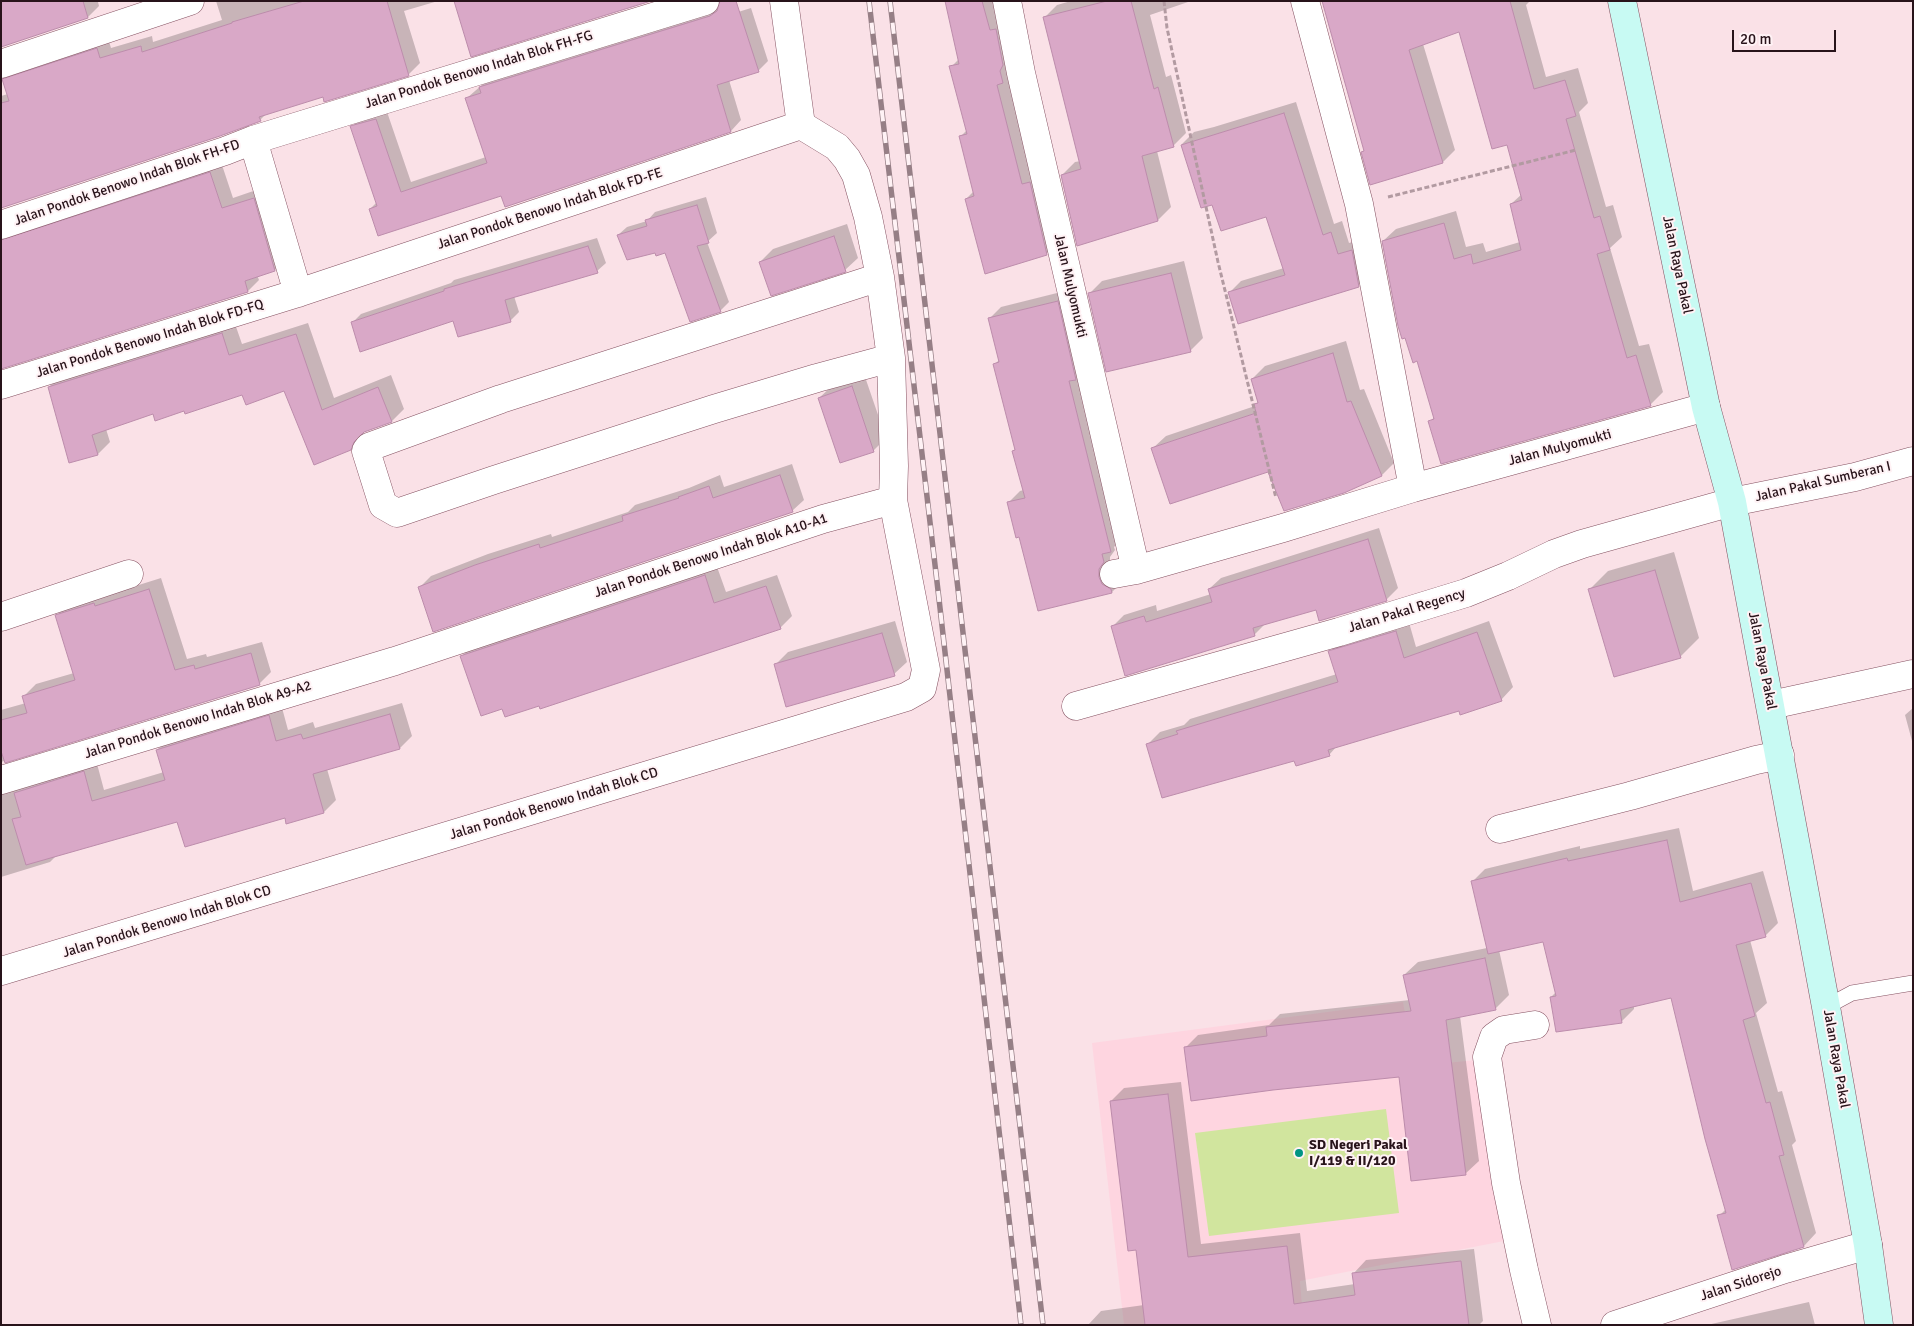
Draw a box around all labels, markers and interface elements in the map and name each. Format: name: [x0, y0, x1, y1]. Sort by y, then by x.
scale bar: [1734, 20, 1838, 52]
street label: Jalan Pondok Benowo Indah Blok FH-FG: [363, 27, 595, 113]
text: 20 m: [1740, 30, 1771, 48]
street label: Jalan Pondok Benowo Indah Blok FH-FD: [12, 136, 242, 230]
street label: Jalan Pondok Benowo Indah Blok FD-FE: [435, 165, 665, 253]
street label: Jalan Raya Pakal: [1658, 214, 1696, 316]
street label: Jalan Mulyomukti: [1050, 232, 1090, 340]
street label: Jalan Pondok Benowo Indah Blok FD-FQ: [34, 296, 266, 382]
street label: Jalan Mulyomukti: [1507, 426, 1613, 470]
street label: Jalan Pakal Sumberan I: [1753, 458, 1893, 506]
street label: Jalan Pondok Benowo Indah Blok A10-A1: [592, 510, 830, 602]
street label: Jalan Pakal Regency: [1346, 585, 1468, 637]
street label: Jalan Raya Pakal: [1744, 610, 1780, 712]
street label: Jalan Pondok Benowo Indah Blok A9-A2: [82, 677, 314, 763]
street label: Jalan Pondok Benowo Indah Blok CD: [448, 764, 660, 844]
street label: Jalan Pondok Benowo Indah Blok CD: [61, 882, 273, 962]
street label: Jalan Raya Pakal: [1819, 1008, 1853, 1110]
place label: SD Negeri Pakal I/119 & II/120: [1309, 1137, 1407, 1170]
marker: SD Negeri Pakal I/119 & II/120: [1293, 1147, 1305, 1159]
street label: Jalan Sidorejo: [1698, 1263, 1784, 1305]

